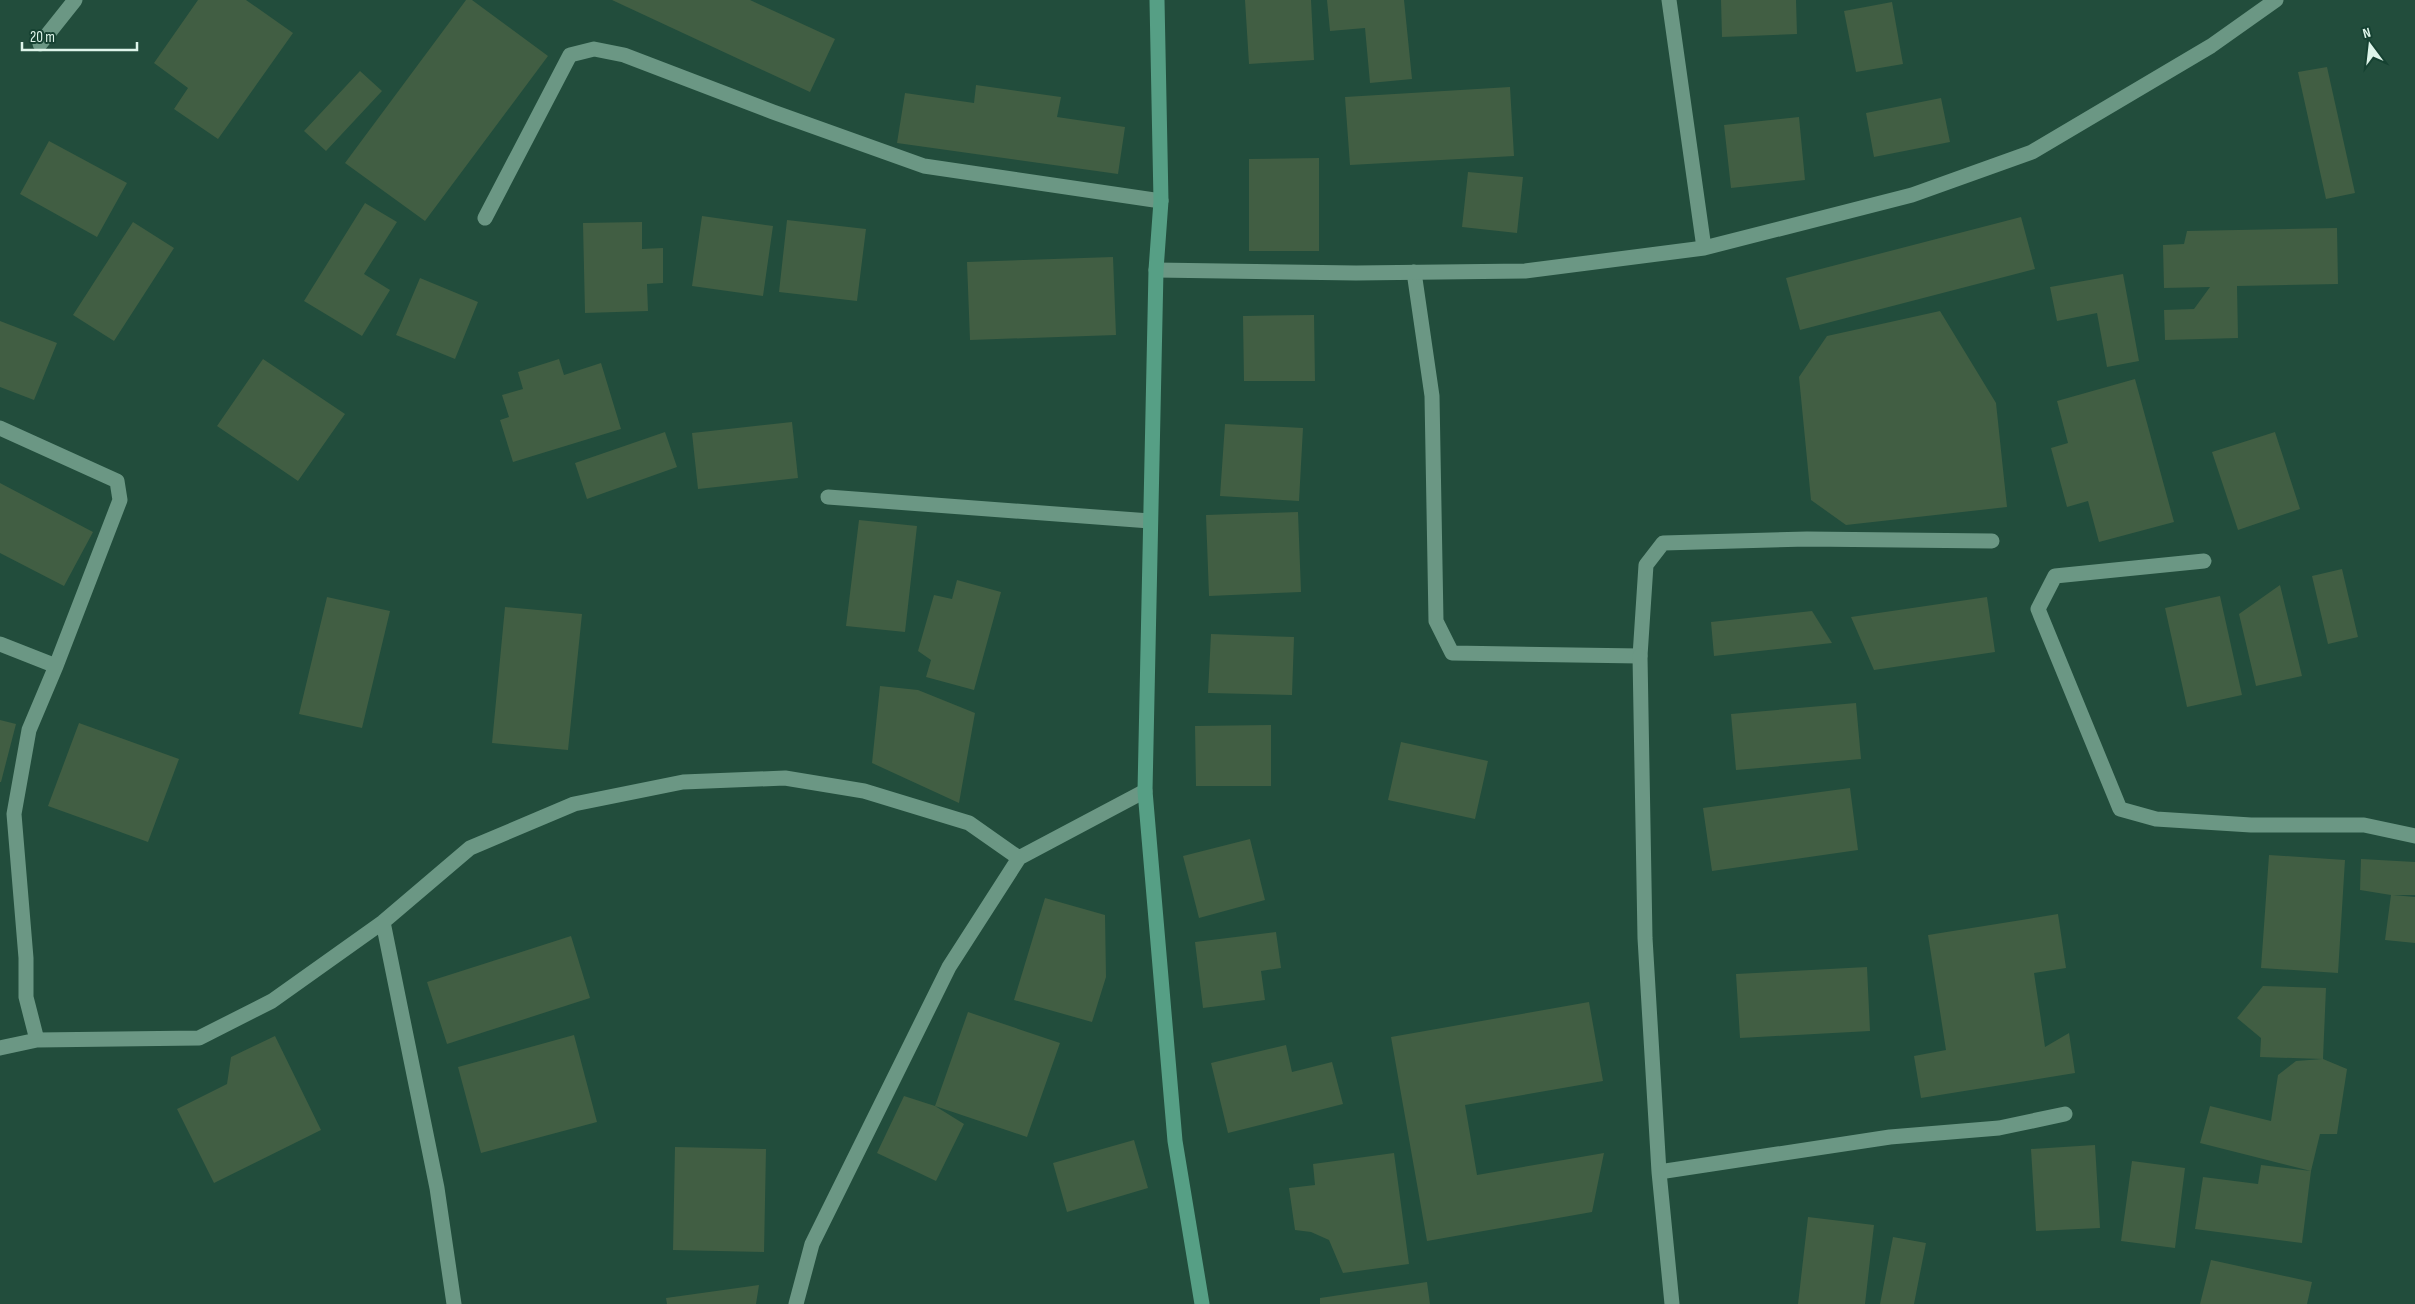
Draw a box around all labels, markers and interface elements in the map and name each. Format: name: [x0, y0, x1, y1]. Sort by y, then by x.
scale bar: [22, 20, 138, 52]
north arrow: [2345, 20, 2395, 70]
text: N: [2361, 24, 2373, 42]
text: 20 m: [30, 28, 55, 47]

